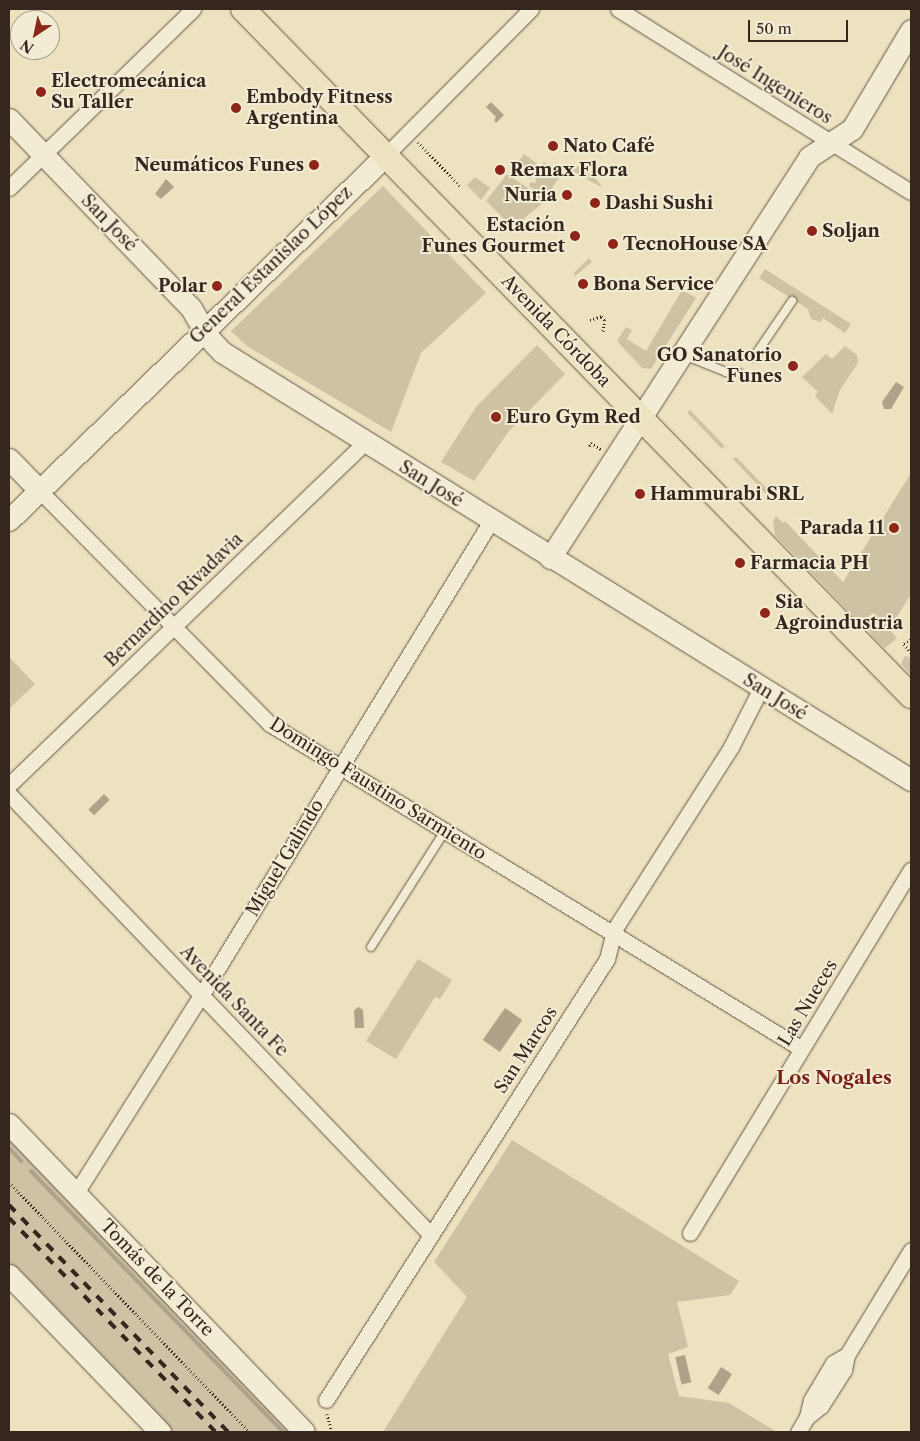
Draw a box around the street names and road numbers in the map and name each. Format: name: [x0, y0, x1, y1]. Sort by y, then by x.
street label: José Ingenieros: [714, 41, 836, 129]
street label: General Estanislao López: [185, 182, 357, 348]
street label: San José: [76, 190, 142, 256]
street label: Avenida Córdoba: [497, 270, 615, 392]
street label: San José: [395, 456, 467, 512]
street label: Bernardino Rivadavia: [100, 528, 248, 672]
street label: San José: [739, 669, 811, 725]
street label: Domingo Faustino Sarmiento: [266, 713, 490, 865]
street label: Miguel Galindo: [242, 796, 328, 920]
street label: Avenida Santa Fe: [175, 941, 293, 1061]
street label: Las Nueces: [774, 956, 842, 1050]
street label: San Marcos: [490, 1002, 562, 1098]
street label: Tomás de la Torre: [95, 1215, 219, 1341]

